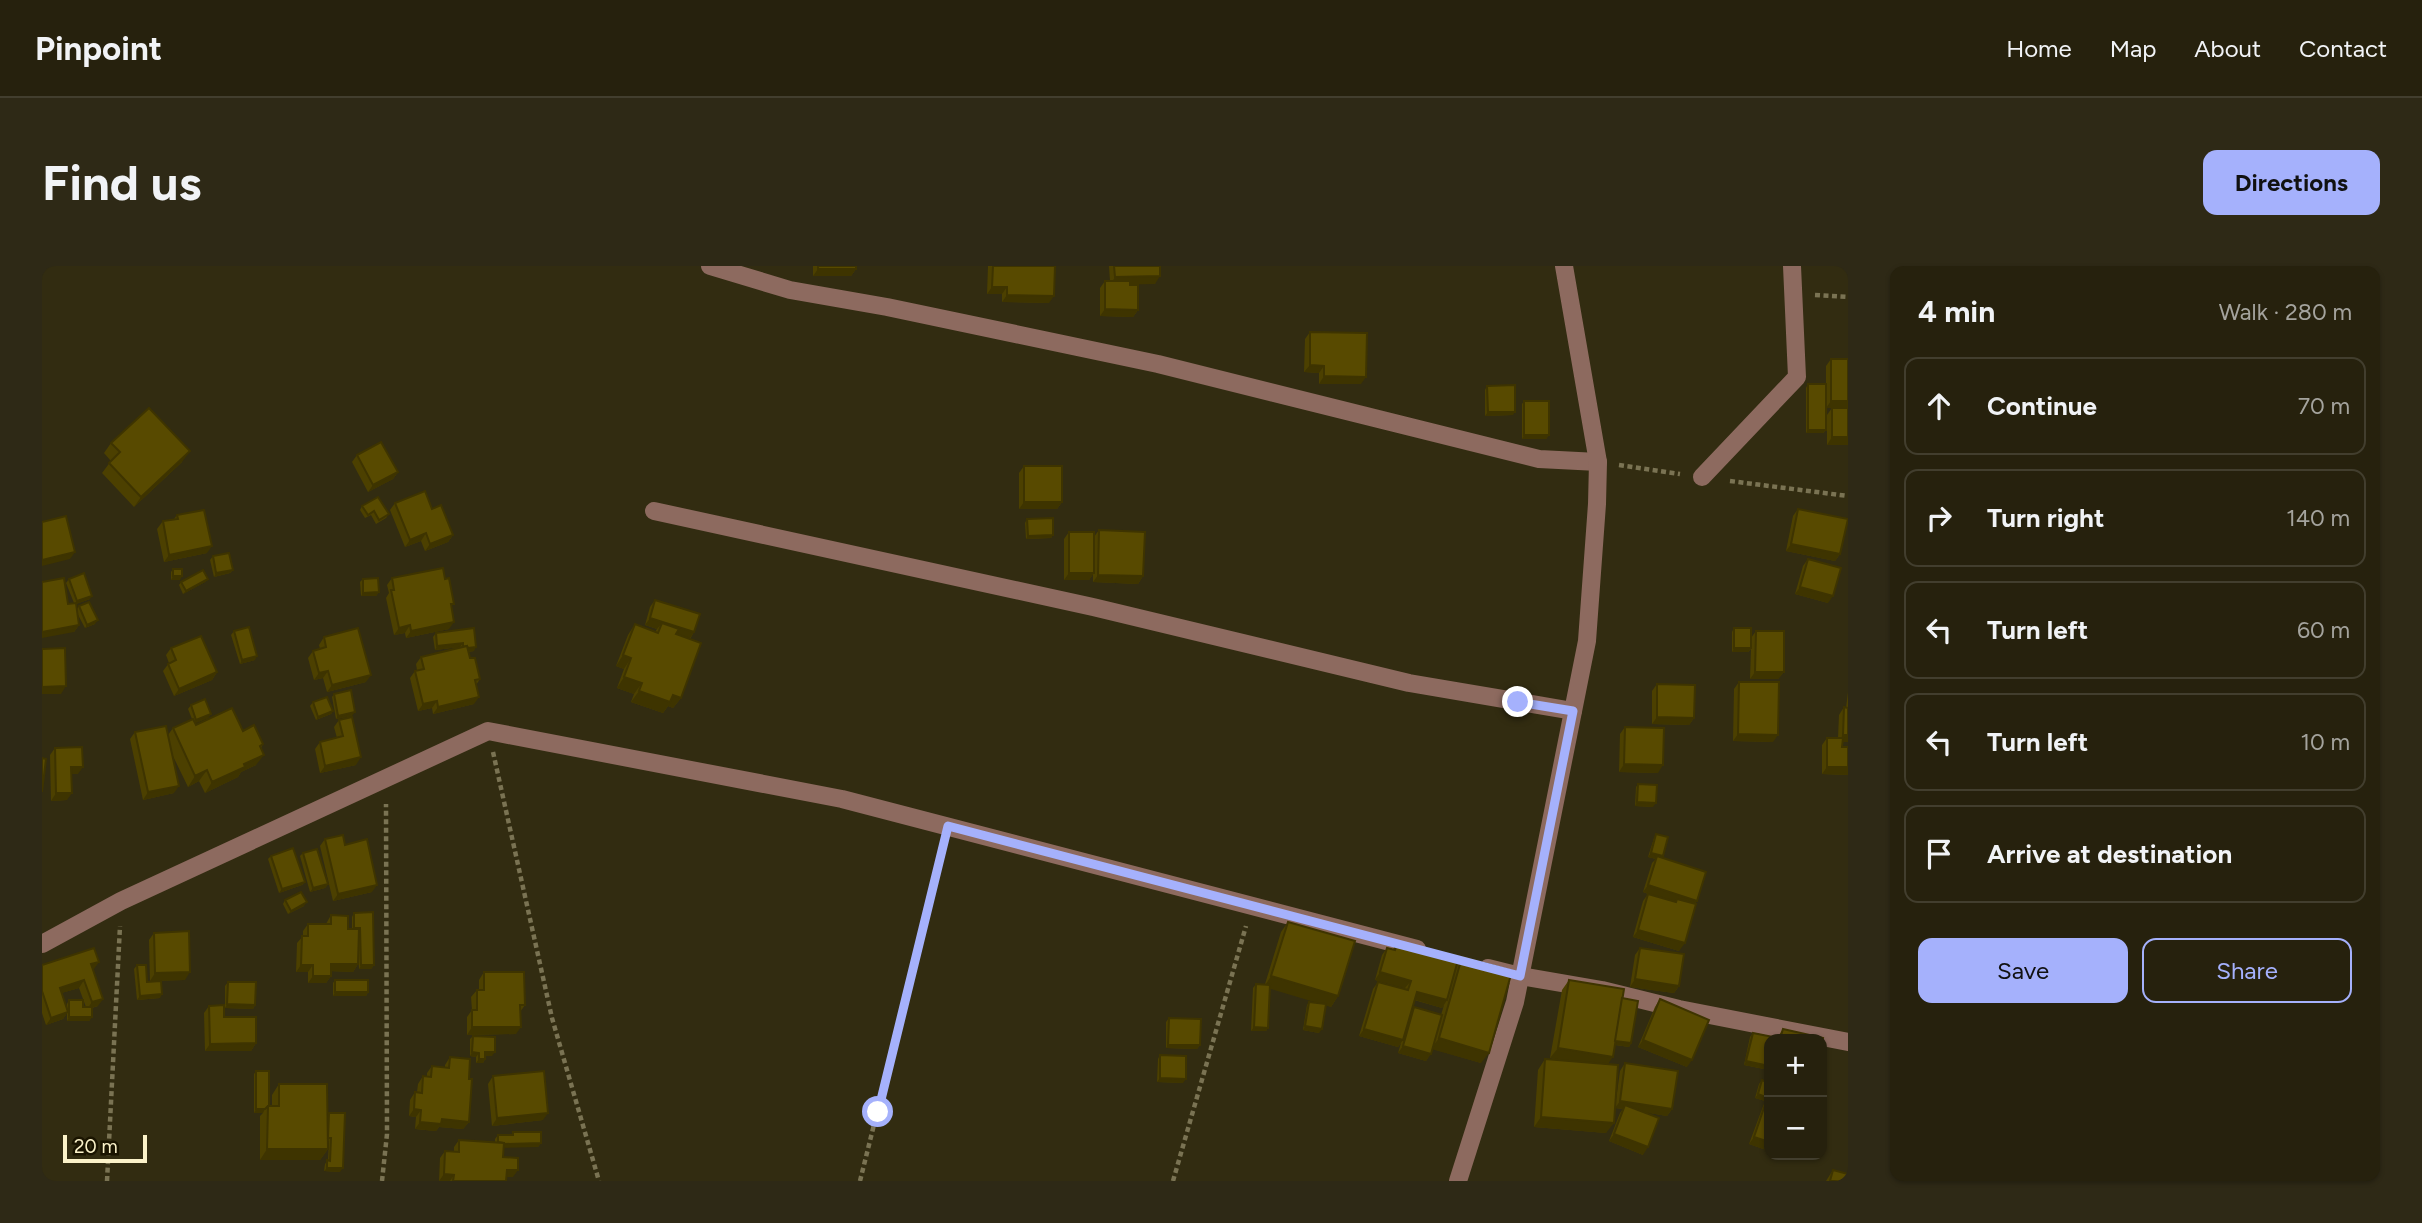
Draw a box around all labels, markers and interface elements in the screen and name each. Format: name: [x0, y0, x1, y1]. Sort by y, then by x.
text: Pinpoint: [35, 29, 162, 68]
text: Home: [2006, 34, 2072, 63]
text: Map: [2110, 34, 2156, 63]
text: About: [2194, 34, 2261, 63]
text: Contact: [2299, 34, 2387, 63]
button: Directions: [2203, 150, 2380, 215]
text: Find us: [42, 153, 201, 212]
text: 4 min: [1918, 293, 1995, 330]
text: Walk · 280 m: [2219, 298, 2352, 326]
icon: ahead: [1920, 387, 1958, 425]
text: Continue: [1987, 390, 2097, 422]
text: 70 m: [2298, 392, 2350, 420]
icon: right: [1920, 499, 1958, 537]
text: Turn right: [1987, 502, 2104, 534]
text: 140 m: [2286, 504, 2350, 532]
icon: left: [1920, 611, 1958, 649]
text: Turn left: [1987, 614, 2088, 646]
text: 60 m: [2297, 616, 2350, 644]
route end: [1502, 686, 1533, 717]
icon: left: [1920, 723, 1958, 761]
text: Turn left: [1987, 726, 2088, 758]
text: 10 m: [2301, 728, 2350, 756]
icon: arrive: [1920, 835, 1958, 873]
text: Arrive at destination: [1987, 838, 2232, 870]
button: Save: [1918, 938, 2128, 1003]
button: Share: [2142, 938, 2352, 1003]
map controls: [1764, 1034, 1827, 1160]
button: +: [1764, 1034, 1827, 1097]
route start: [862, 1096, 893, 1127]
button: −: [1764, 1097, 1827, 1160]
scale bar: [63, 1132, 147, 1164]
text: 20 m: [74, 1135, 118, 1158]

